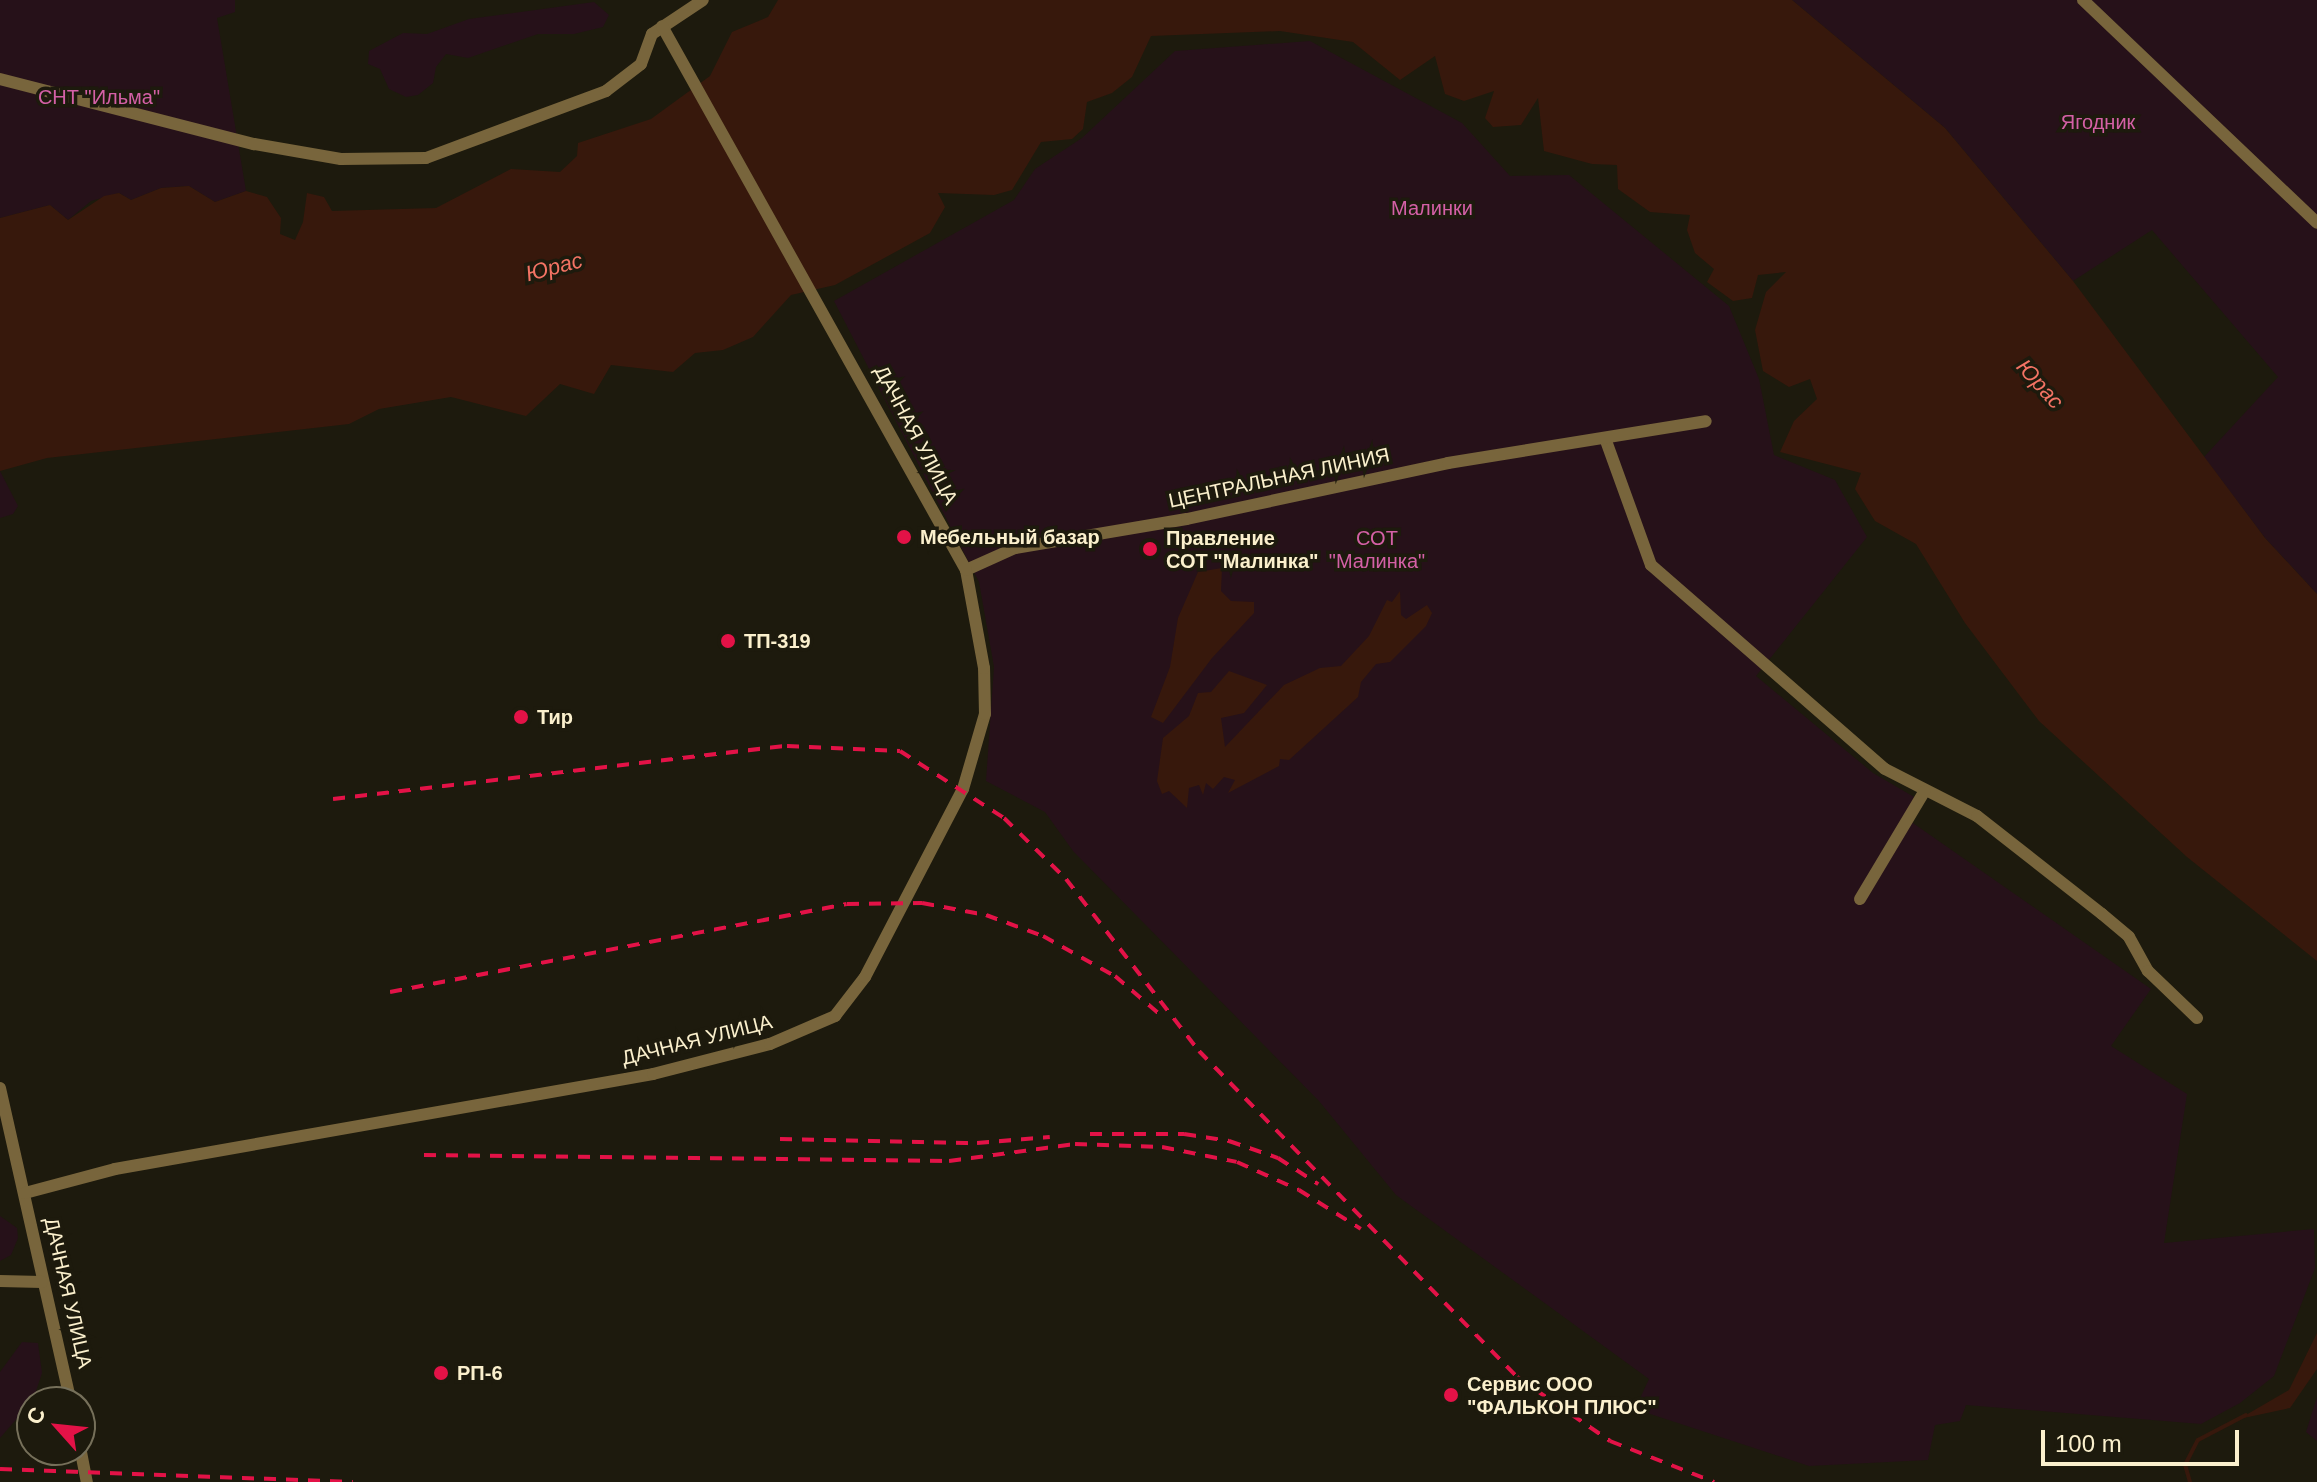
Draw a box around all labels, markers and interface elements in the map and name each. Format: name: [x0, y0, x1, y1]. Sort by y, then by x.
park label: СНТ "Ильма": [38, 85, 160, 109]
park label: Ягодник: [2061, 110, 2135, 134]
park label: Малинки: [1391, 196, 1473, 220]
water label: Юрас: [523, 247, 585, 287]
water label: Юрас: [2011, 354, 2069, 414]
street label: ДАЧНАЯ УЛИЦА: [869, 361, 963, 509]
street label: ЦЕНТРАЛЬНАЯ ЛИНИЯ: [1166, 443, 1392, 513]
place label: Мебельный базар: [920, 525, 1100, 549]
place label: Правление СОТ "Малинка": [1166, 526, 1318, 573]
park label: СОТ "Малинка": [1329, 527, 1425, 574]
marker: Мебельный базар: [895, 528, 913, 546]
marker: Правление СОТ "Малинка": [1141, 540, 1159, 558]
place label: ТП-319: [744, 629, 811, 653]
marker: ТП-319: [719, 632, 737, 650]
place label: Тир: [537, 705, 573, 729]
marker: Тир: [512, 708, 530, 726]
street label: ДАЧНАЯ УЛИЦА: [619, 1010, 775, 1070]
street label: ДАЧНАЯ УЛИЦА: [39, 1215, 97, 1371]
place label: РП-6: [457, 1361, 502, 1385]
marker: РП-6: [432, 1364, 450, 1382]
place label: Сервис ООО "ФАЛЬКОН ПЛЮС": [1467, 1372, 1657, 1419]
north arrow: [16, 1386, 96, 1466]
marker: Сервис ООО "ФАЛЬКОН ПЛЮС": [1442, 1386, 1460, 1404]
text: С: [21, 1403, 51, 1429]
scale bar: [2045, 1414, 2243, 1464]
text: 100 m: [2055, 1430, 2122, 1457]

